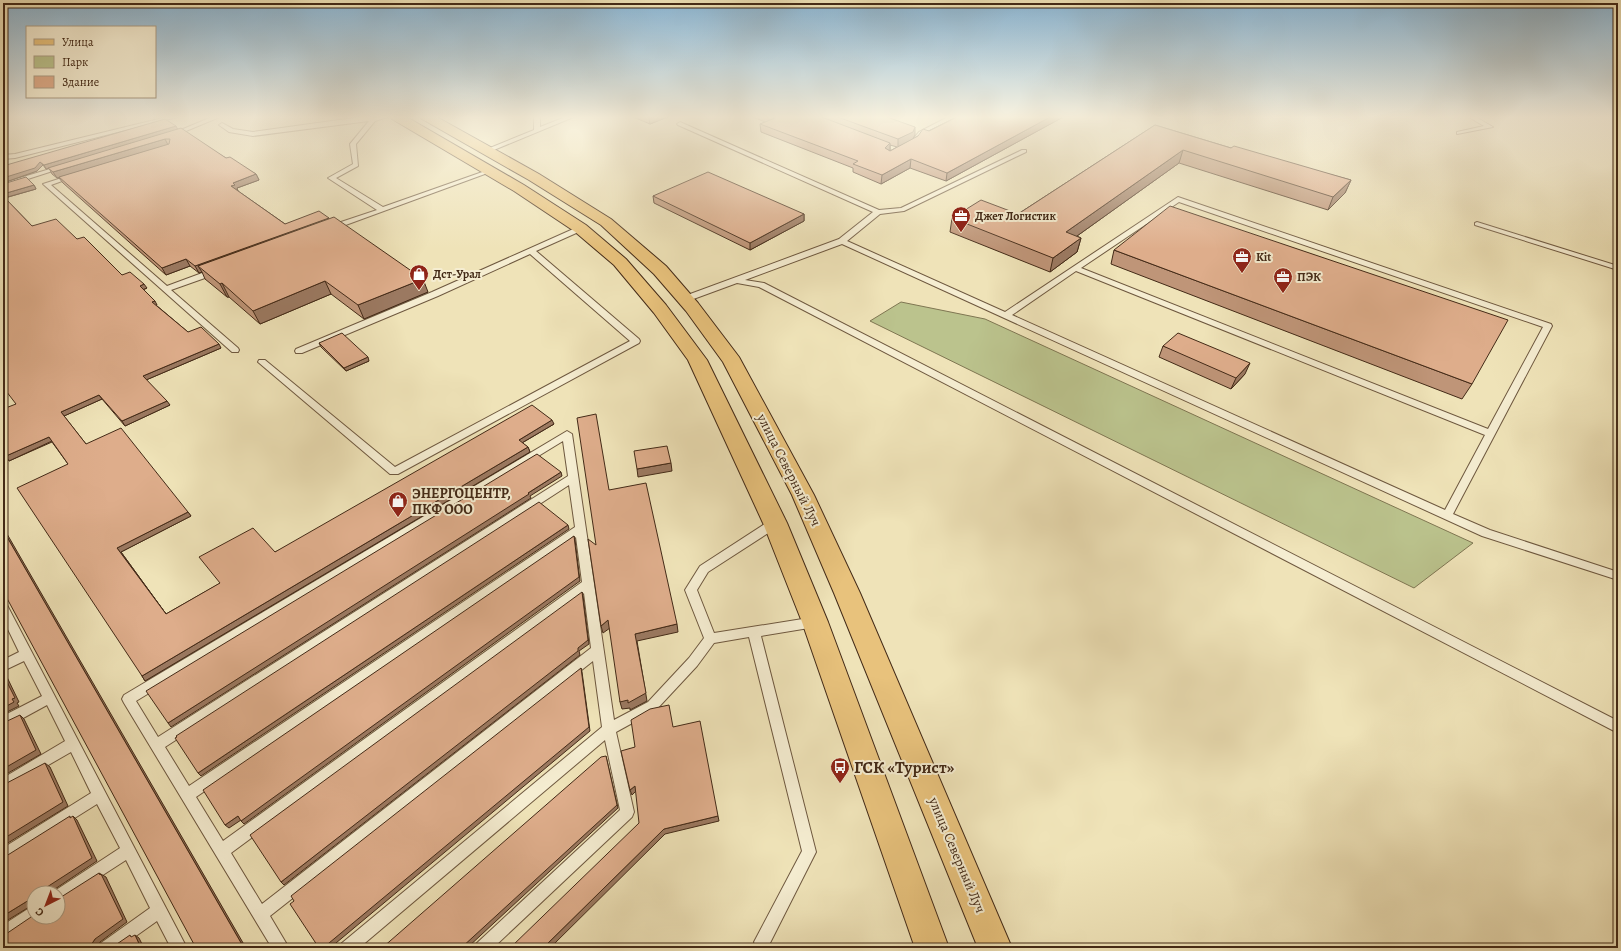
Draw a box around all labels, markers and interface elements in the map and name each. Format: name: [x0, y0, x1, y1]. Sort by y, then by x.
legend: [26, 26, 156, 98]
text: Улица: [62, 34, 94, 50]
text: Парк: [62, 54, 88, 70]
text: Здание: [62, 74, 99, 90]
office icon: Джет Логистик: [950, 205, 972, 233]
place label: Джет Логистик: [975, 208, 1056, 224]
office icon: Kit: [1231, 246, 1253, 274]
place label: Kit: [1256, 249, 1271, 265]
shop icon: Дст-Урал: [408, 263, 430, 291]
place label: Дст-Урал: [433, 266, 481, 282]
office icon: ПЭК: [1272, 266, 1294, 294]
place label: ПЭК: [1297, 269, 1321, 285]
street label: улица Северный Луч: [752, 410, 826, 530]
place label: ЭНЕРГОЦЕНТР, ПКФ ООО: [412, 484, 511, 519]
shop icon: ЭНЕРГОЦЕНТР, ПКФ ООО: [387, 490, 409, 518]
bus stop icon: ГСК «Турист»: [829, 756, 851, 784]
place label: ГСК «Турист»: [854, 756, 955, 779]
street label: улица Северный Луч: [924, 793, 990, 916]
north arrow: [26, 885, 66, 925]
text: С: [32, 904, 47, 920]

